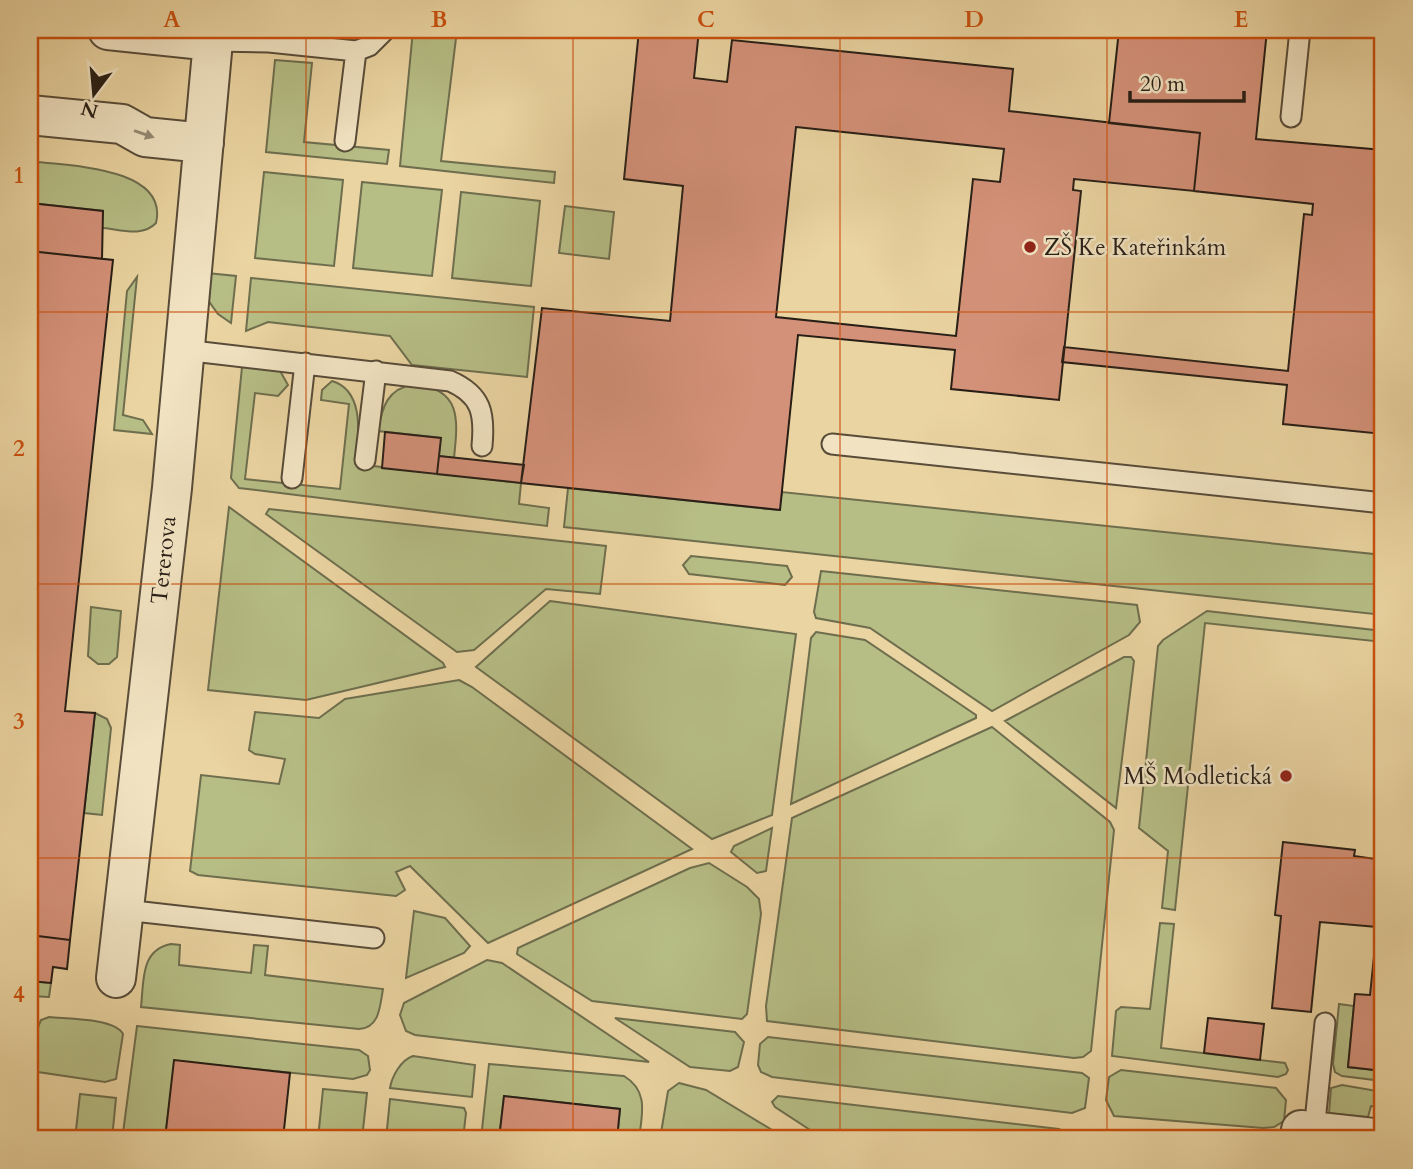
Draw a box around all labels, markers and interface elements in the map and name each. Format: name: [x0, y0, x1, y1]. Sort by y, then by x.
text: A: [163, 4, 181, 35]
text: B: [431, 4, 447, 35]
text: C: [697, 4, 715, 35]
text: D: [964, 4, 984, 35]
text: E: [1234, 4, 1248, 35]
north arrow: [60, 60, 130, 130]
scale bar: [1130, 60, 1243, 104]
text: 20 m: [1140, 70, 1185, 99]
text: N: [78, 94, 101, 124]
one-way arrow: [134, 129, 155, 140]
text: 1: [13, 160, 25, 191]
place label: ZŠ Ke Kateřinkám: [1044, 231, 1227, 263]
marker: ZŠ Ke Kateřinkám: [1022, 239, 1038, 255]
text: 2: [13, 433, 25, 464]
street label: Tererova: [143, 514, 184, 606]
text: 3: [13, 706, 25, 737]
place label: MŠ Modletická: [1124, 760, 1272, 792]
marker: MŠ Modletická: [1278, 768, 1294, 784]
text: 4: [13, 979, 25, 1010]

